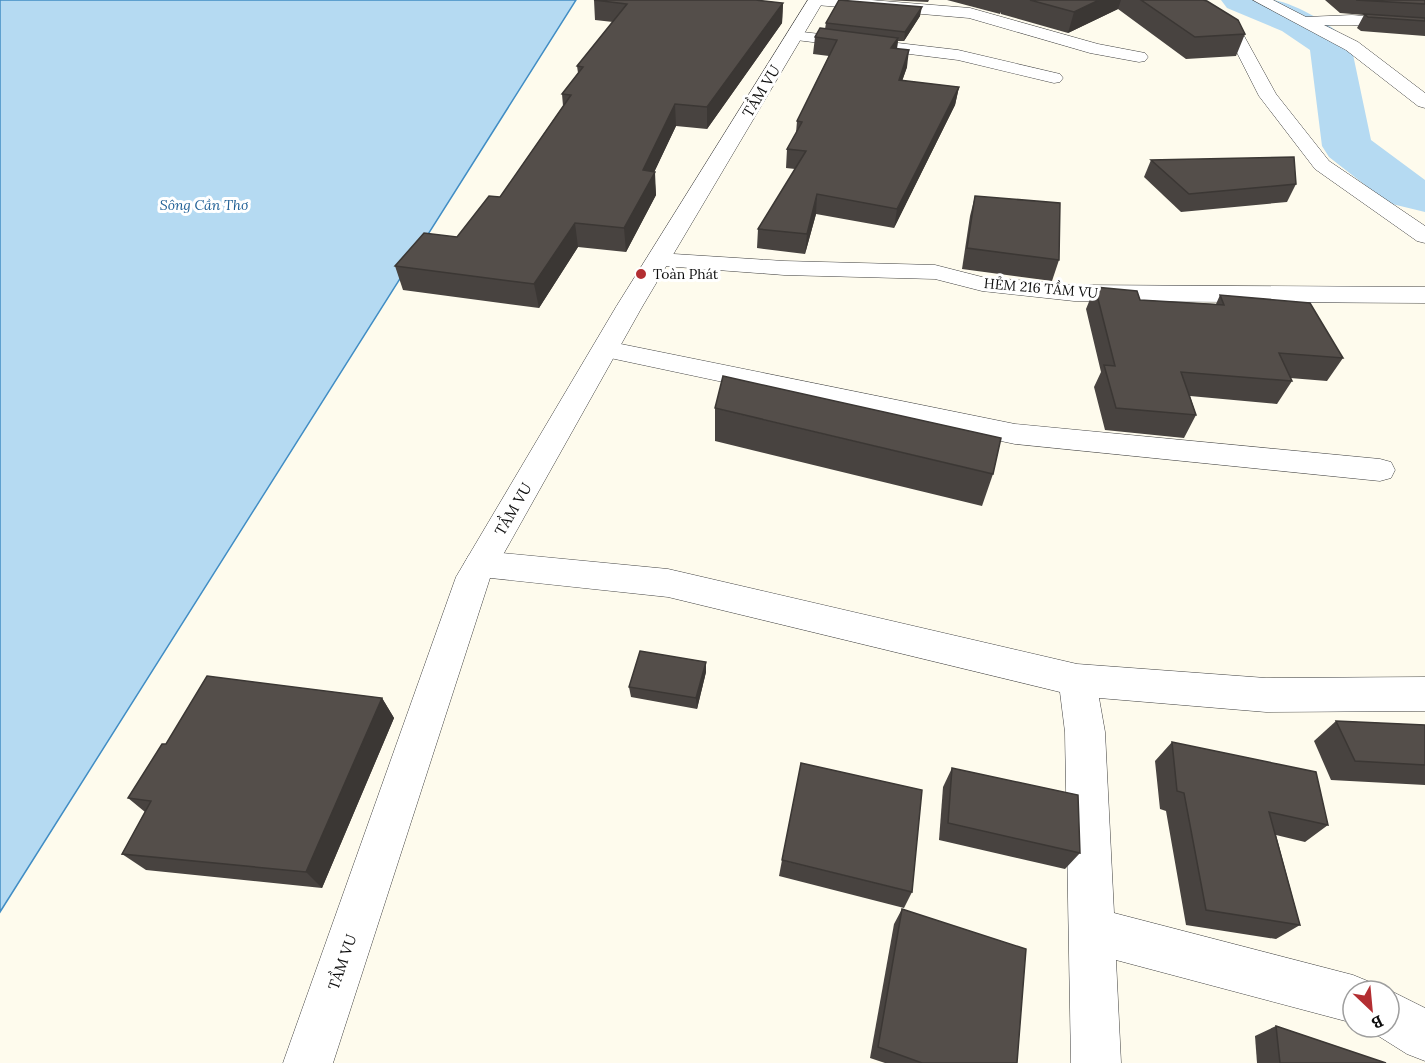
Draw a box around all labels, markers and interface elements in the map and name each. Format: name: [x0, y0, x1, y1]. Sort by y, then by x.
street label: TẦM VU: [736, 60, 784, 121]
water label: Sông Cần Thơ: [160, 196, 248, 214]
place label: Toàn Phát: [653, 265, 719, 283]
marker: Toàn Phát: [634, 267, 648, 281]
street label: HẺM 216 TẦM VU: [983, 273, 1099, 302]
street label: TẦM VU: [489, 478, 536, 539]
street label: TẦM VU: [322, 931, 360, 992]
north arrow: [1341, 979, 1401, 1039]
text: B: [1368, 1011, 1387, 1034]

